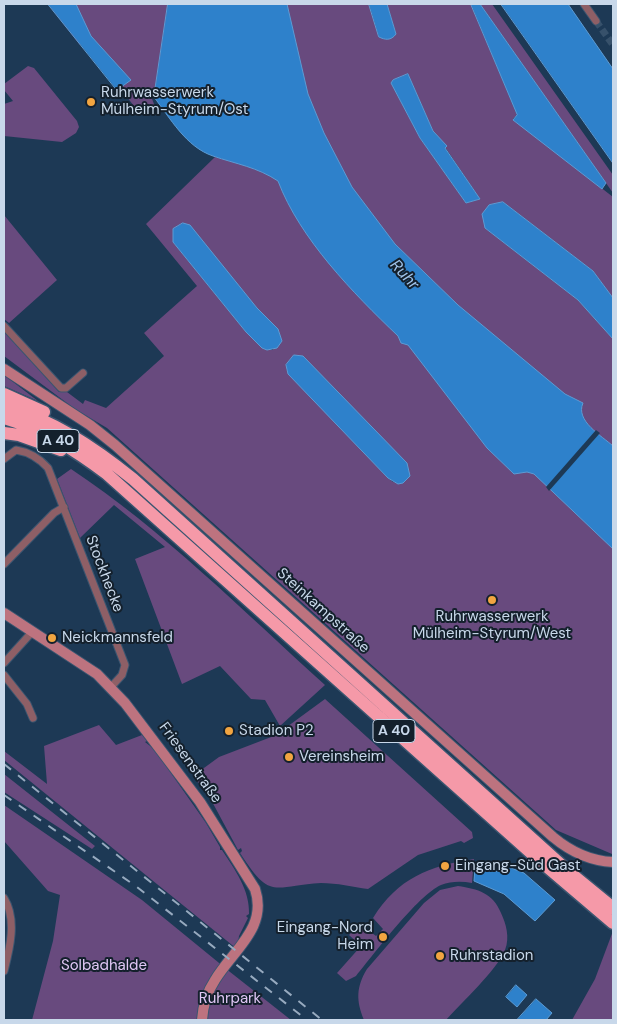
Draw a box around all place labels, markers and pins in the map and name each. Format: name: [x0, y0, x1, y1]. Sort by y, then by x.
place label: Ruhrwasserwerk Mülheim-Styrum/Ost: [101, 84, 248, 119]
marker: Ruhrwasserwerk Mülheim-Styrum/Ost: [85, 96, 97, 108]
marker: Ruhrwasserwerk Mülheim-Styrum/West: [486, 594, 498, 606]
place label: Ruhrwasserwerk Mülheim-Styrum/West: [413, 608, 571, 643]
place label: Neickmannsfeld: [62, 629, 173, 647]
marker: Neickmannsfeld: [46, 632, 58, 644]
place label: Stadion P2: [239, 722, 314, 740]
marker: Stadion P2: [223, 725, 235, 737]
place label: Vereinsheim: [299, 748, 384, 766]
marker: Vereinsheim: [283, 751, 295, 763]
place label: Eingang-Süd Gast: [455, 857, 581, 875]
marker: Eingang-Süd Gast: [439, 860, 451, 872]
place label: Eingang-Nord Heim: [277, 919, 373, 954]
marker: Eingang-Nord Heim: [377, 931, 389, 943]
place label: Ruhrstadion: [450, 947, 533, 965]
marker: Ruhrstadion: [434, 950, 446, 962]

